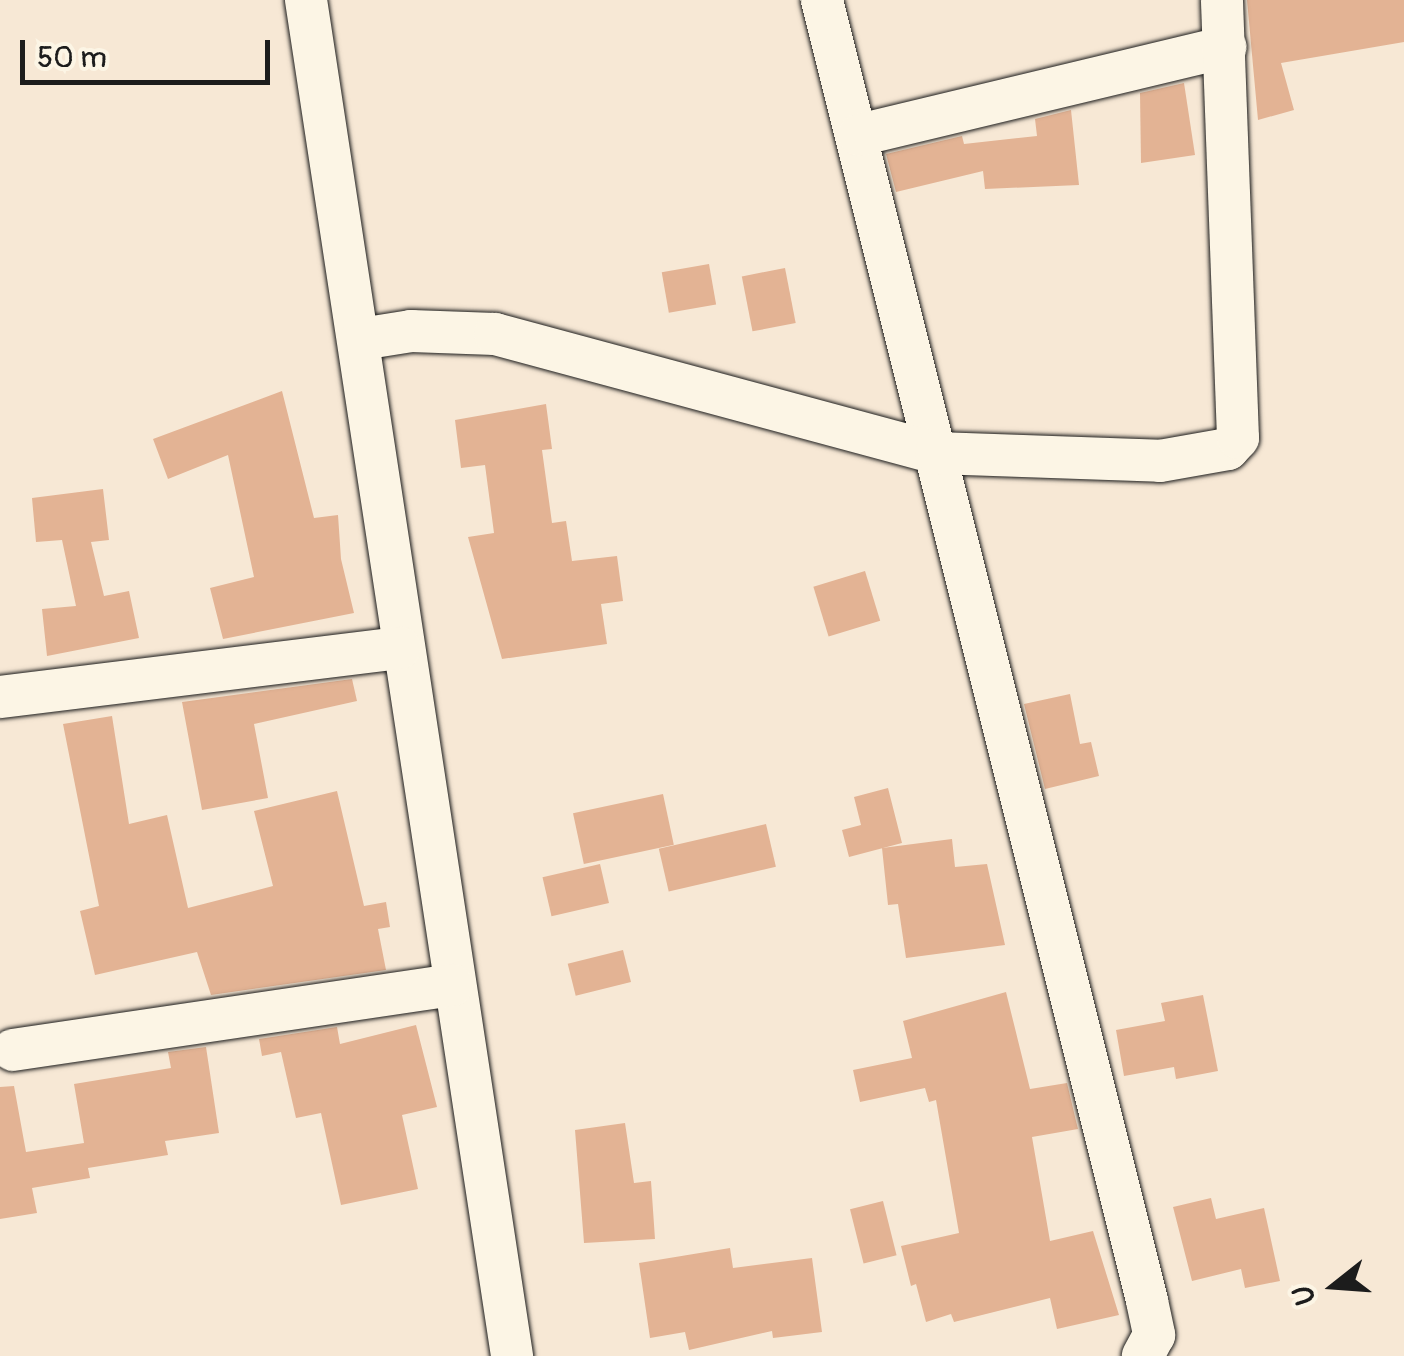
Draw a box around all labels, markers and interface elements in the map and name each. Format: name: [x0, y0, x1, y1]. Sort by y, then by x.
scale bar: [25, 20, 275, 82]
text: 50 m: [37, 39, 107, 76]
north arrow: [1284, 1236, 1384, 1336]
text: U: [1285, 1281, 1324, 1309]

